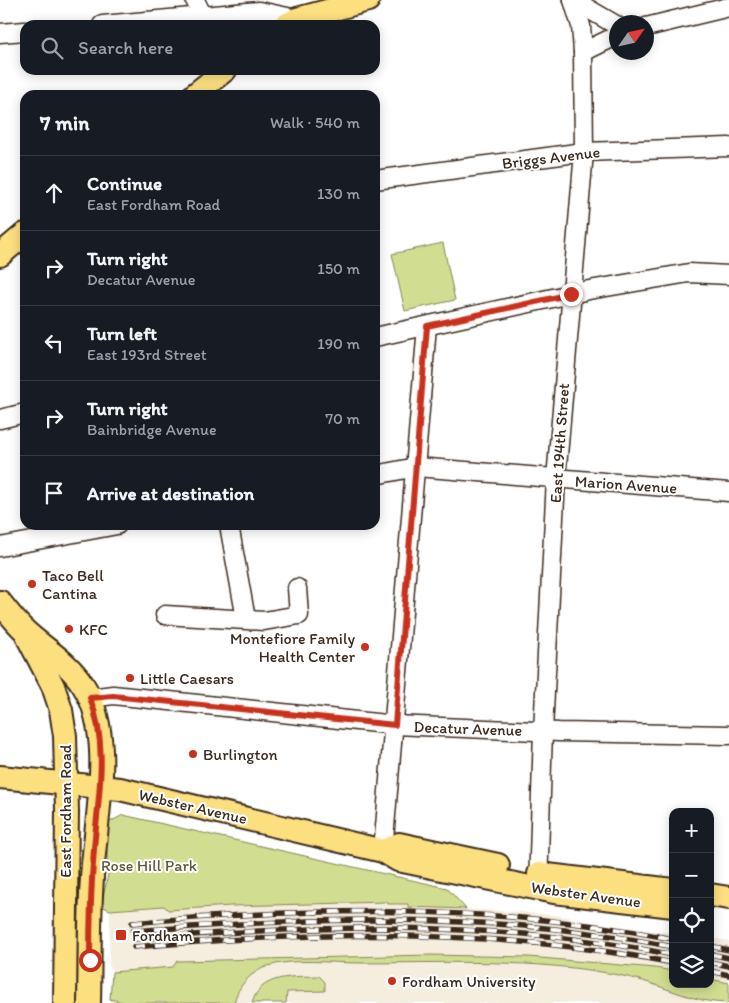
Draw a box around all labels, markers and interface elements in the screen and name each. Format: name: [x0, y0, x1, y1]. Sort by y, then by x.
north arrow: [609, 15, 654, 60]
search box: [20, 20, 380, 75]
icon: search: [38, 34, 66, 62]
text: Search here: [78, 36, 173, 59]
text: 7 min: [40, 110, 89, 135]
text: Walk · 540 m: [270, 113, 360, 132]
street label: Briggs Avenue: [501, 142, 601, 173]
text: Continue: [87, 172, 162, 195]
icon: ahead: [40, 179, 68, 207]
text: 130 m: [317, 184, 360, 203]
text: East Fordham Road: [87, 195, 220, 214]
text: Turn right: [87, 247, 168, 270]
icon: right: [40, 254, 68, 282]
text: 150 m: [317, 259, 360, 278]
text: Decatur Avenue: [87, 270, 195, 289]
route end: [560, 283, 583, 306]
text: Turn left: [87, 322, 157, 345]
icon: left: [40, 329, 68, 357]
text: 190 m: [317, 334, 360, 353]
text: East 193rd Street: [87, 345, 207, 364]
street label: East 194th Street: [546, 382, 573, 504]
text: Turn right: [87, 397, 168, 420]
icon: right: [40, 404, 68, 432]
text: 70 m: [325, 409, 360, 428]
text: Bainbridge Avenue: [87, 420, 217, 439]
street label: Marion Avenue: [574, 471, 678, 498]
icon: arrive: [40, 479, 68, 507]
text: Arrive at destination: [87, 482, 254, 505]
place label: Taco Bell Cantina: [42, 566, 104, 603]
marker: Taco Bell Cantina: [26, 578, 38, 590]
place label: KFC: [79, 620, 108, 639]
marker: KFC: [63, 623, 75, 635]
place label: Montefiore Family Health Center: [230, 629, 356, 666]
marker: Montefiore Family Health Center: [359, 641, 371, 653]
place label: Little Caesars: [140, 669, 234, 688]
marker: Little Caesars: [124, 672, 136, 684]
street label: Decatur Avenue: [413, 717, 523, 740]
street label: East Fordham Road: [56, 744, 75, 878]
place label: Burlington: [203, 745, 278, 764]
marker: Burlington: [187, 748, 199, 760]
street label: Webster Avenue: [137, 785, 249, 828]
map controls: [669, 808, 714, 988]
button: +: [669, 808, 714, 853]
button: −: [669, 853, 714, 898]
park label: Rose Hill Park: [101, 856, 197, 875]
street label: Webster Avenue: [530, 877, 642, 912]
button: locate: [669, 898, 714, 943]
place label: Fordham: [132, 926, 193, 945]
marker: Fordham: [114, 928, 128, 942]
button: layers: [669, 943, 714, 988]
route start: [79, 949, 102, 972]
place label: Fordham University: [402, 972, 536, 991]
marker: Fordham University: [386, 975, 398, 987]

